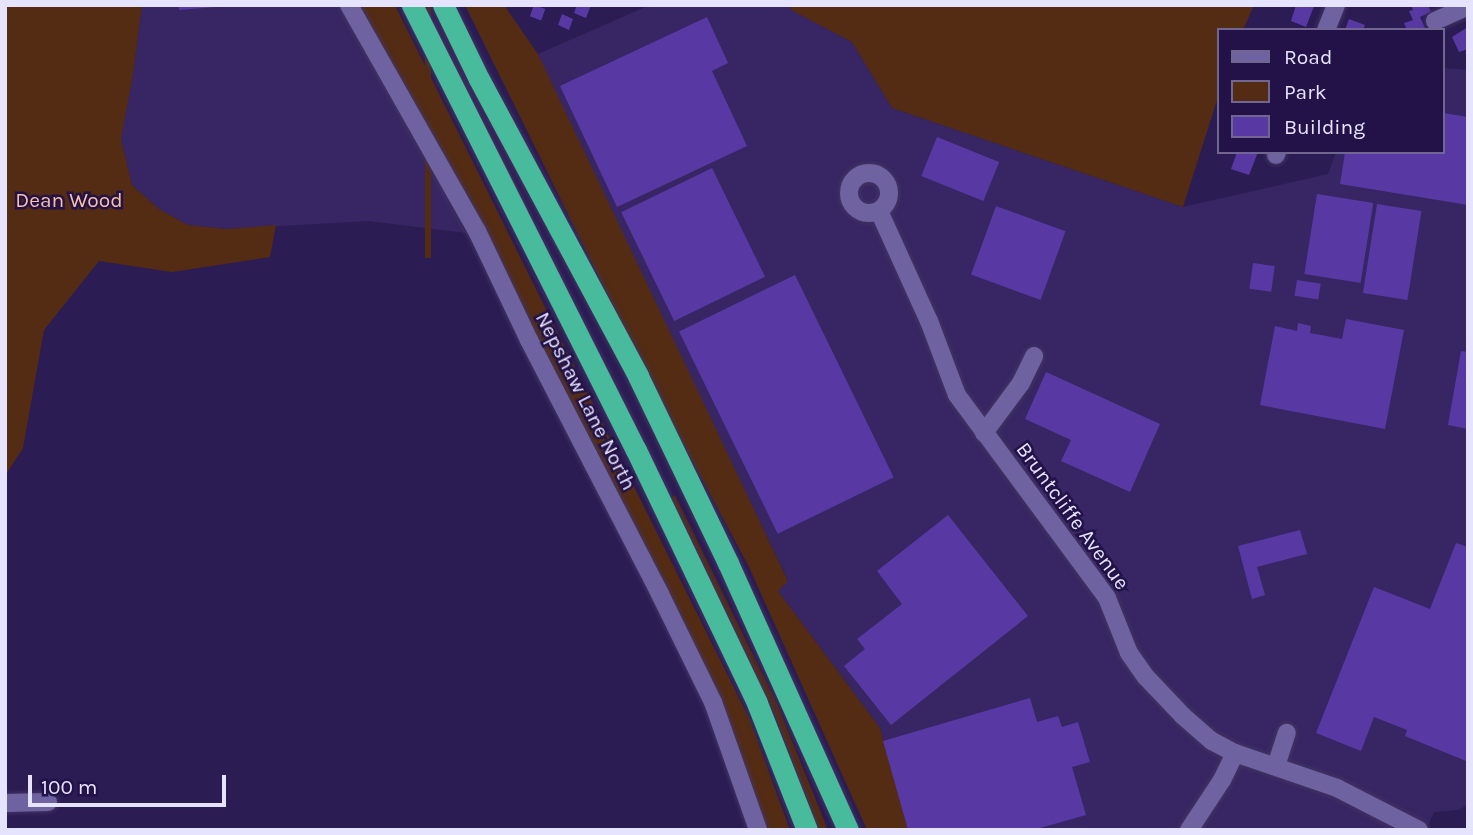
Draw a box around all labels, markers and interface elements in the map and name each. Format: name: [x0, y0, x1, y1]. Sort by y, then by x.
legend: [1218, 28, 1445, 154]
text: Road: [1284, 45, 1332, 69]
text: Park: [1284, 80, 1327, 104]
text: Building: [1284, 115, 1365, 139]
park label: Dean Wood: [15, 187, 123, 213]
street label: Nepshaw Lane North: [530, 308, 642, 494]
street label: Bruntcliffe Avenue: [1011, 437, 1135, 595]
scale bar: [32, 762, 229, 806]
text: 100 m: [41, 775, 98, 799]

